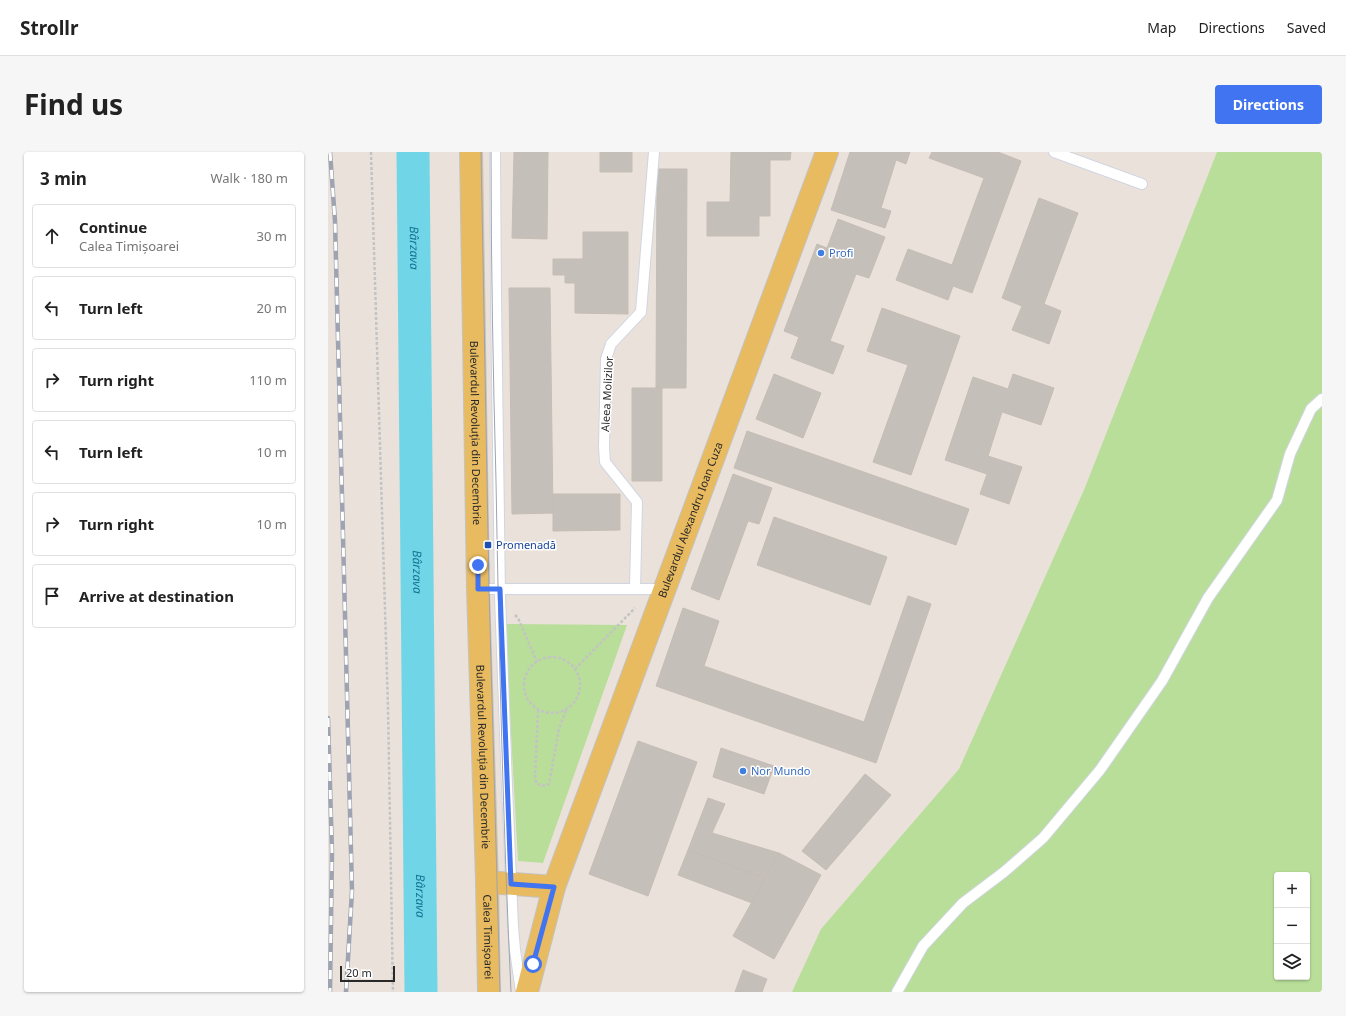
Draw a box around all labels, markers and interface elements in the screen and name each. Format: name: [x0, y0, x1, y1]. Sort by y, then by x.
text: Strollr: [20, 15, 79, 41]
text: Map: [1147, 18, 1176, 37]
text: Directions: [1198, 18, 1265, 37]
text: Saved: [1287, 18, 1326, 37]
text: Find us: [24, 85, 123, 123]
button: Directions: [1215, 85, 1322, 124]
text: 3 min: [40, 167, 87, 190]
text: Walk · 180 m: [210, 169, 288, 187]
text: Continue: [79, 217, 147, 237]
icon: ahead: [41, 225, 63, 247]
water label: Bârzava: [406, 226, 423, 270]
text: 30 m: [257, 227, 287, 245]
text: Calea Timișoarei: [79, 237, 179, 255]
place label: Profi: [829, 245, 853, 260]
marker: Profi: [816, 248, 826, 258]
icon: left: [41, 297, 63, 319]
text: Turn left: [79, 298, 143, 318]
text: 20 m: [257, 299, 287, 317]
street label: Bulevardul Revoluția din Decembrie: [467, 341, 485, 525]
street label: Aleea Molizilor: [597, 355, 616, 432]
icon: right: [41, 369, 63, 391]
text: Turn right: [79, 370, 154, 390]
text: 110 m: [249, 371, 287, 389]
street label: Bulevardul Alexandru Ioan Cuza: [654, 440, 726, 600]
icon: left: [41, 441, 63, 463]
text: Turn left: [79, 442, 143, 462]
text: 10 m: [257, 443, 287, 461]
icon: right: [41, 513, 63, 535]
text: Turn right: [79, 514, 154, 534]
text: 10 m: [257, 515, 287, 533]
place label: Promenadă: [496, 537, 556, 552]
marker: Promenadă: [483, 540, 493, 550]
water label: Bârzava: [409, 550, 426, 594]
route end: [469, 556, 487, 574]
icon: arrive: [41, 585, 63, 607]
text: Arrive at destination: [79, 586, 234, 606]
street label: Bulevardul Revoluția din Decembrie: [473, 664, 494, 849]
place label: Nor Mundo: [751, 763, 811, 778]
marker: Nor Mundo: [738, 766, 748, 776]
map controls: [1274, 872, 1310, 980]
button: +: [1274, 872, 1310, 908]
water label: Bârzava: [412, 874, 429, 918]
street label: Calea Timișoarei: [480, 894, 497, 979]
button: −: [1274, 908, 1310, 944]
button: layers: [1274, 944, 1310, 980]
route start: [524, 955, 542, 973]
scale bar: [340, 964, 395, 983]
text: 20 m: [346, 965, 372, 980]

